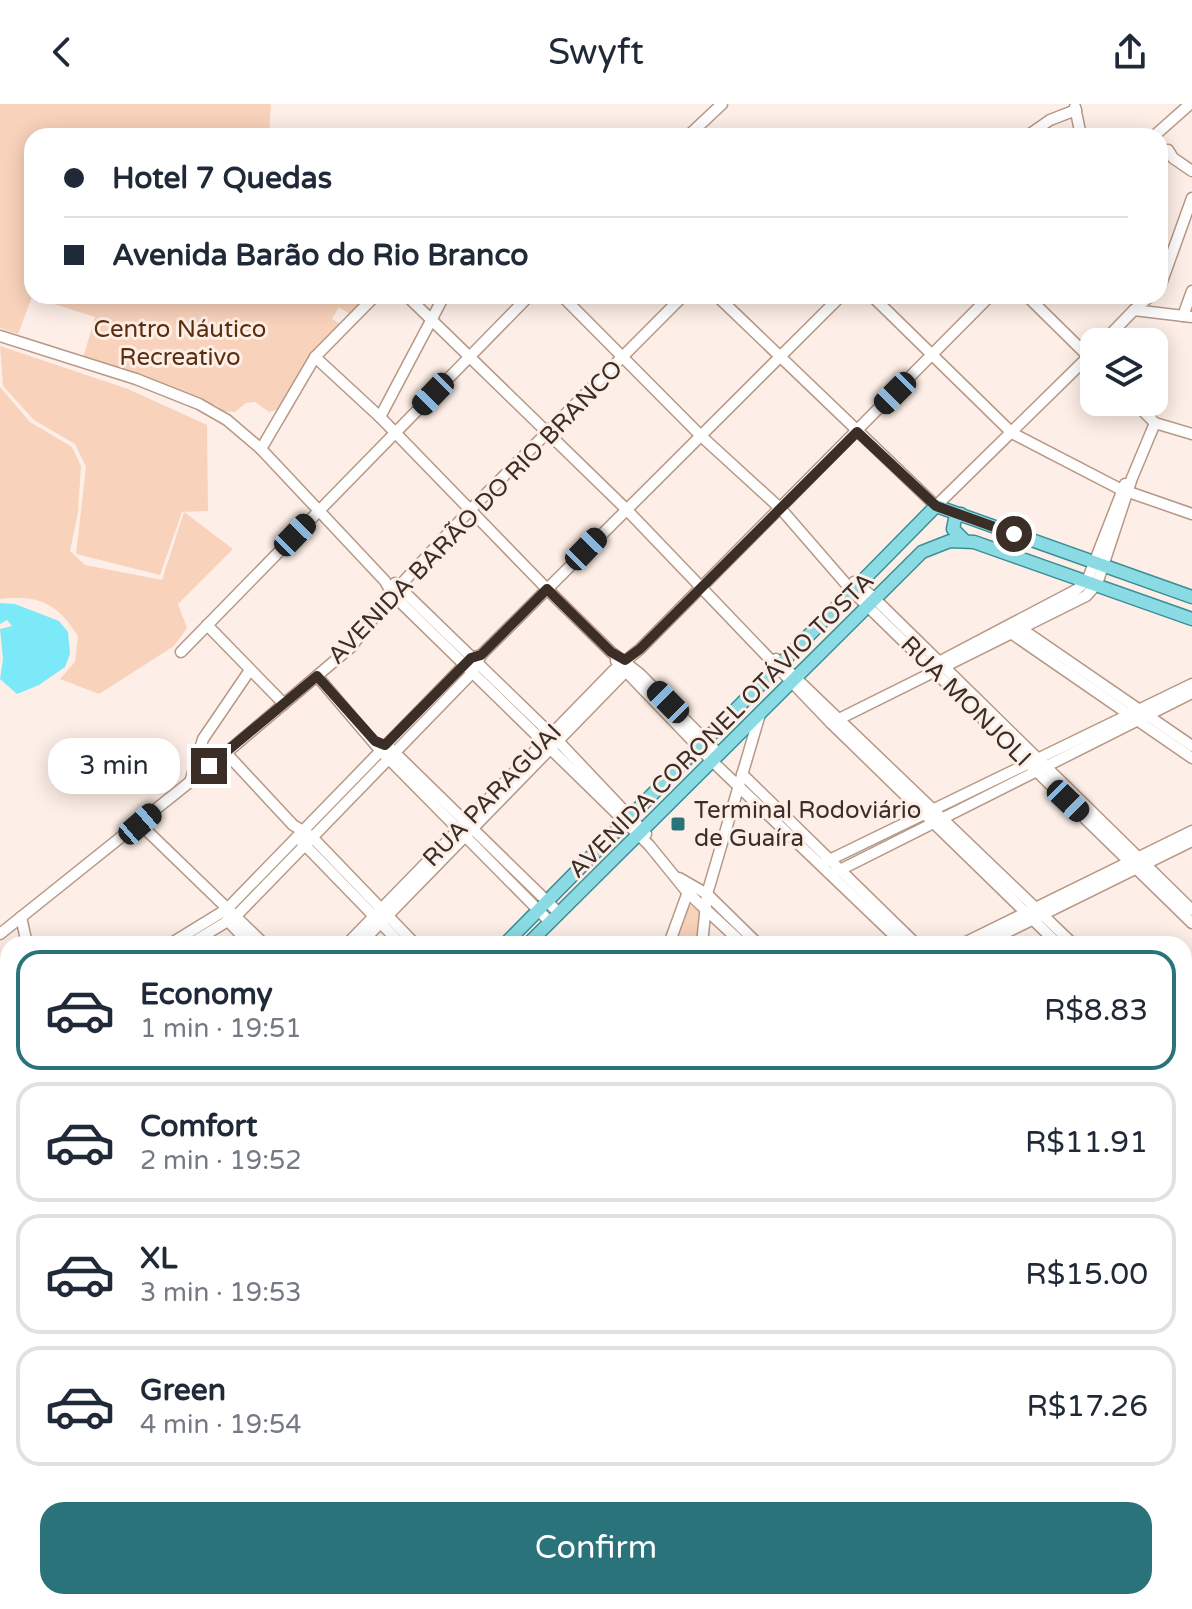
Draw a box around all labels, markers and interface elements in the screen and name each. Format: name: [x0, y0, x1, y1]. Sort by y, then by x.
icon: back: [40, 30, 84, 74]
icon: share: [1108, 30, 1152, 74]
text: Swyft: [548, 31, 644, 74]
text: Hotel 7 Quedas: [112, 160, 332, 197]
text: Avenida Barão do Rio Branco: [112, 237, 529, 274]
park label: Centro Náutico Recreativo: [94, 315, 266, 372]
map controls: [1080, 328, 1168, 416]
button: layers: [1080, 328, 1168, 416]
street label: AVENIDA BARÃO DO RIO BRANCO: [322, 354, 629, 670]
car: [408, 368, 458, 420]
car: [870, 368, 920, 418]
car: [270, 509, 320, 561]
route start: [996, 516, 1032, 552]
car: [561, 523, 611, 575]
street label: AVENIDA CORONEL OTÁVIO TOSTA: [562, 566, 880, 884]
street label: RUA MONJOLI: [894, 630, 1037, 773]
car: [643, 677, 693, 727]
street label: RUA PARAGUAI: [417, 718, 568, 873]
callout: 3 min: [49, 738, 181, 794]
route end: [191, 748, 227, 784]
text: 3 min: [79, 750, 149, 781]
car: [1042, 776, 1094, 826]
place label: Terminal Rodoviário de Guaíra: [694, 796, 921, 853]
car: [114, 799, 166, 849]
marker: Terminal Rodoviário de Guaíra: [669, 815, 687, 833]
icon: car: [44, 974, 116, 1046]
text: Economy: [140, 976, 273, 1013]
text: R$8.83: [1044, 992, 1148, 1029]
text: 1 min · 19:51: [140, 1013, 302, 1044]
icon: car: [44, 1106, 116, 1178]
text: Comfort: [140, 1108, 258, 1145]
text: R$11.91: [1025, 1124, 1148, 1161]
text: 2 min · 19:52: [140, 1145, 302, 1176]
icon: car: [44, 1238, 116, 1310]
text: XL: [140, 1240, 177, 1277]
text: R$15.00: [1025, 1256, 1148, 1293]
text: 3 min · 19:53: [140, 1277, 302, 1308]
icon: car: [44, 1370, 116, 1442]
text: Green: [140, 1372, 226, 1409]
text: R$17.26: [1027, 1388, 1148, 1425]
text: 4 min · 19:54: [140, 1409, 302, 1440]
button: Confirm: [40, 1502, 1152, 1594]

